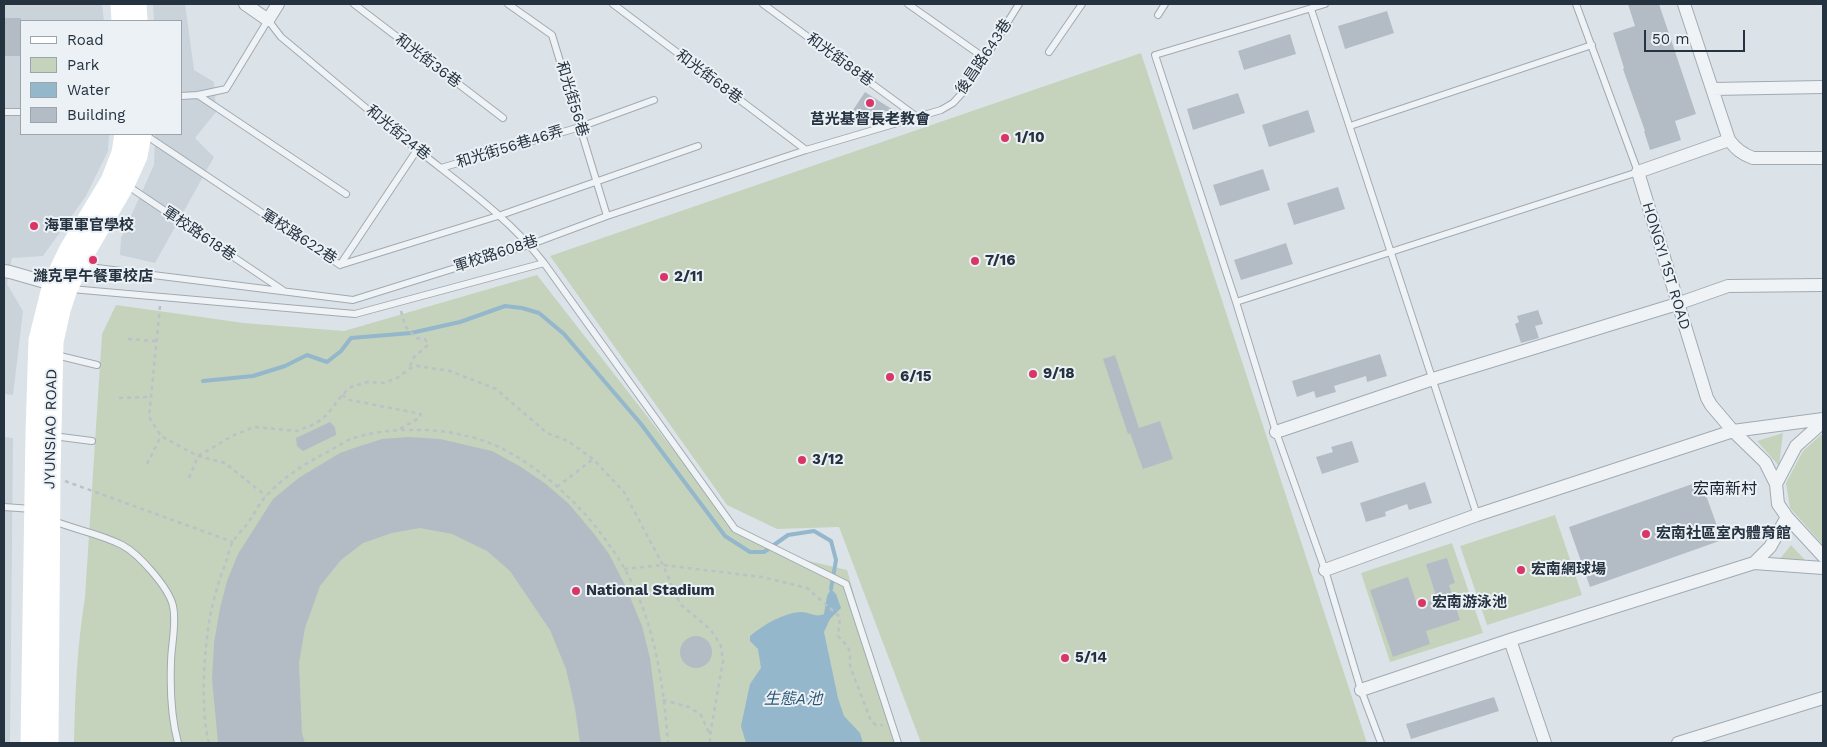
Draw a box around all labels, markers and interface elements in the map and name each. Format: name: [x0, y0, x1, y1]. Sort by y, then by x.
street label: 後昌路643巷: [952, 16, 1016, 98]
legend: [20, 20, 182, 135]
scale bar: [1647, 20, 1748, 52]
street label: 和光街36巷: [391, 30, 465, 92]
street label: 和光街88巷: [803, 30, 877, 90]
text: 50 m: [1652, 30, 1689, 48]
text: Road: [67, 31, 104, 49]
street label: 和光街68巷: [672, 46, 746, 108]
text: Park: [67, 56, 99, 74]
street label: 和光街56巷: [552, 59, 592, 139]
text: Water: [67, 81, 110, 99]
marker: 莒光基督長老教會: [864, 97, 876, 109]
street label: 和光街24巷: [362, 102, 434, 164]
text: Building: [67, 106, 125, 124]
place label: 莒光基督長老教會: [810, 111, 930, 129]
street label: 和光街56巷46弄: [454, 122, 566, 172]
place label: 1/10: [1015, 129, 1045, 147]
marker: 1/10: [999, 132, 1011, 144]
street label: HONGYI 1ST ROAD: [1638, 200, 1694, 332]
street label: 軍校路618巷: [159, 203, 239, 265]
street label: 軍校路622巷: [258, 206, 340, 268]
place label: 海軍軍官學校: [44, 217, 134, 235]
marker: 海軍軍官學校: [28, 220, 40, 232]
street label: 軍校路608巷: [452, 232, 540, 276]
place label: 7/16: [985, 252, 1016, 270]
marker: 濰克早午餐軍校店: [87, 254, 99, 266]
marker: 7/16: [969, 255, 981, 267]
place label: 濰克早午餐軍校店: [33, 268, 153, 286]
place label: 2/11: [674, 268, 703, 286]
marker: 2/11: [658, 271, 670, 283]
place label: 9/18: [1043, 365, 1075, 383]
place label: 6/15: [900, 368, 931, 386]
marker: 9/18: [1027, 368, 1039, 380]
street label: JYUNSIAO ROAD: [41, 369, 61, 489]
marker: 6/15: [884, 371, 896, 383]
place label: 3/12: [812, 451, 843, 469]
marker: 3/12: [796, 454, 808, 466]
district label: 宏南新村: [1693, 479, 1757, 499]
place label: 宏南社區室內體育館: [1656, 525, 1791, 543]
marker: 宏南社區室內體育館: [1640, 528, 1652, 540]
place label: 宏南網球場: [1531, 561, 1606, 579]
marker: 宏南網球場: [1515, 564, 1527, 576]
place label: National Stadium: [586, 582, 715, 600]
marker: National Stadium: [570, 585, 582, 597]
place label: 宏南游泳池: [1432, 594, 1507, 612]
marker: 宏南游泳池: [1416, 597, 1428, 609]
place label: 5/14: [1075, 649, 1107, 667]
marker: 5/14: [1059, 652, 1071, 664]
water label: 生態A池: [764, 689, 822, 709]

